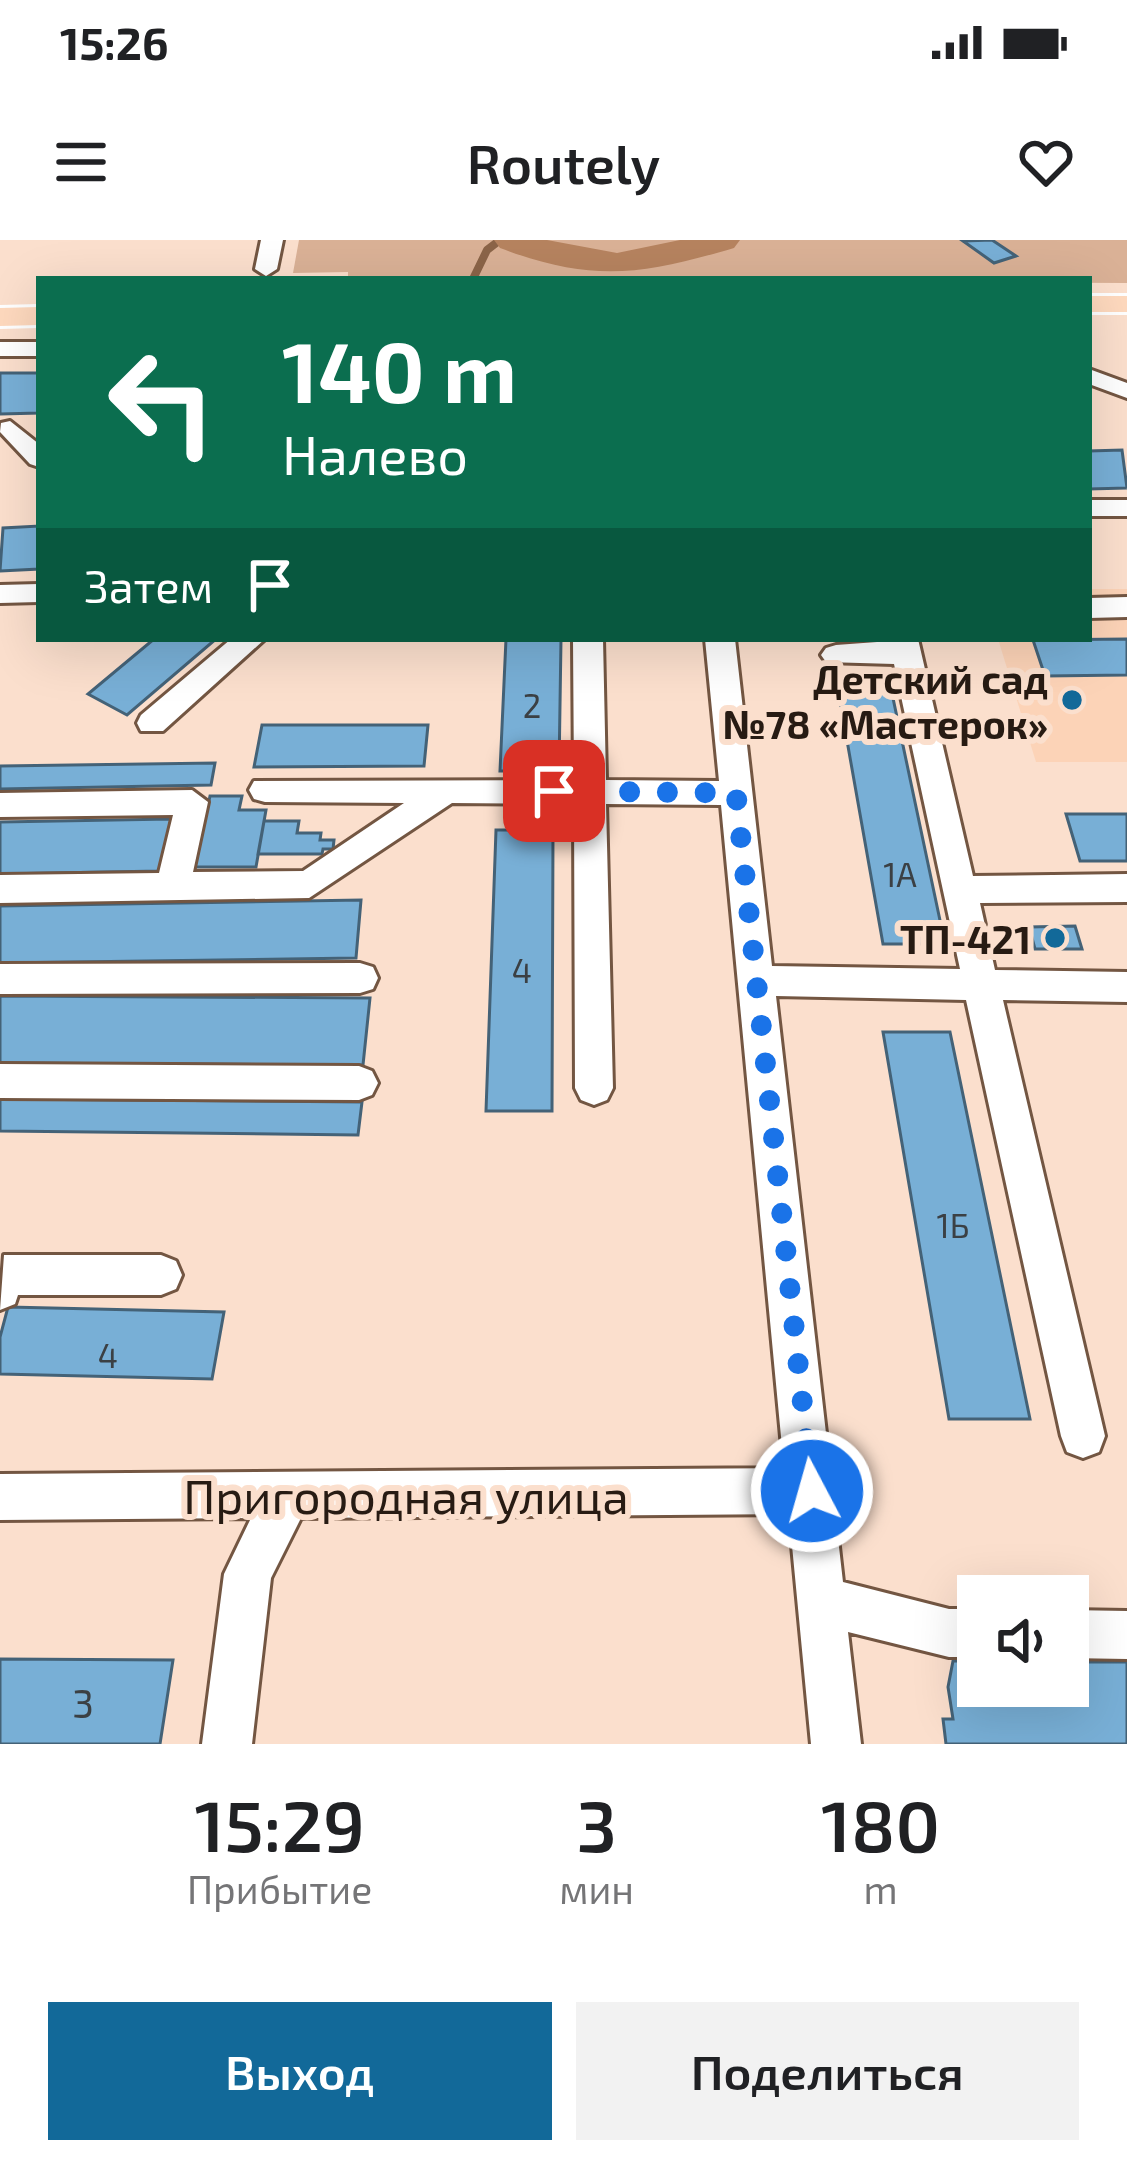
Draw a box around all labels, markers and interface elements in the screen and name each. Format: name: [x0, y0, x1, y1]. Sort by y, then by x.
text: 15:26: [60, 15, 169, 69]
icon: menu: [48, 129, 114, 195]
icon: heart: [1013, 129, 1079, 195]
text: Routely: [467, 130, 660, 195]
text: 140 m: [282, 319, 517, 420]
icon: left: [84, 324, 240, 480]
text: Налево: [282, 421, 468, 486]
icon: arrive: [237, 552, 303, 618]
text: Затем: [84, 558, 213, 612]
place label: Детский сад №78 «Мастерок»: [722, 655, 1048, 747]
house number: 2: [523, 685, 541, 725]
marker: Детский сад №78 «Мастерок»: [1059, 687, 1085, 713]
pin: [503, 740, 605, 842]
icon: arrive: [521, 758, 587, 824]
house number: 1А: [883, 854, 917, 894]
place label: ТП-421: [900, 915, 1031, 962]
marker: ТП-421: [1042, 925, 1068, 951]
house number: 4: [512, 950, 532, 990]
house number: 1Б: [937, 1205, 969, 1245]
house number: 4: [98, 1335, 118, 1375]
position arrow: [749, 1428, 875, 1554]
street label: Пригородная улица: [183, 1466, 629, 1525]
map controls: [957, 1575, 1089, 1707]
button: sound: [957, 1575, 1089, 1707]
house number: 3: [72, 1679, 94, 1726]
text: 15:29: [194, 1780, 365, 1866]
text: 3: [576, 1780, 617, 1866]
text: 180: [821, 1780, 940, 1866]
text: Прибытие: [187, 1865, 372, 1912]
text: мин: [559, 1865, 634, 1912]
text: m: [863, 1865, 898, 1912]
button: Выход: [48, 2002, 552, 2140]
button: Поделиться: [576, 2002, 1079, 2140]

